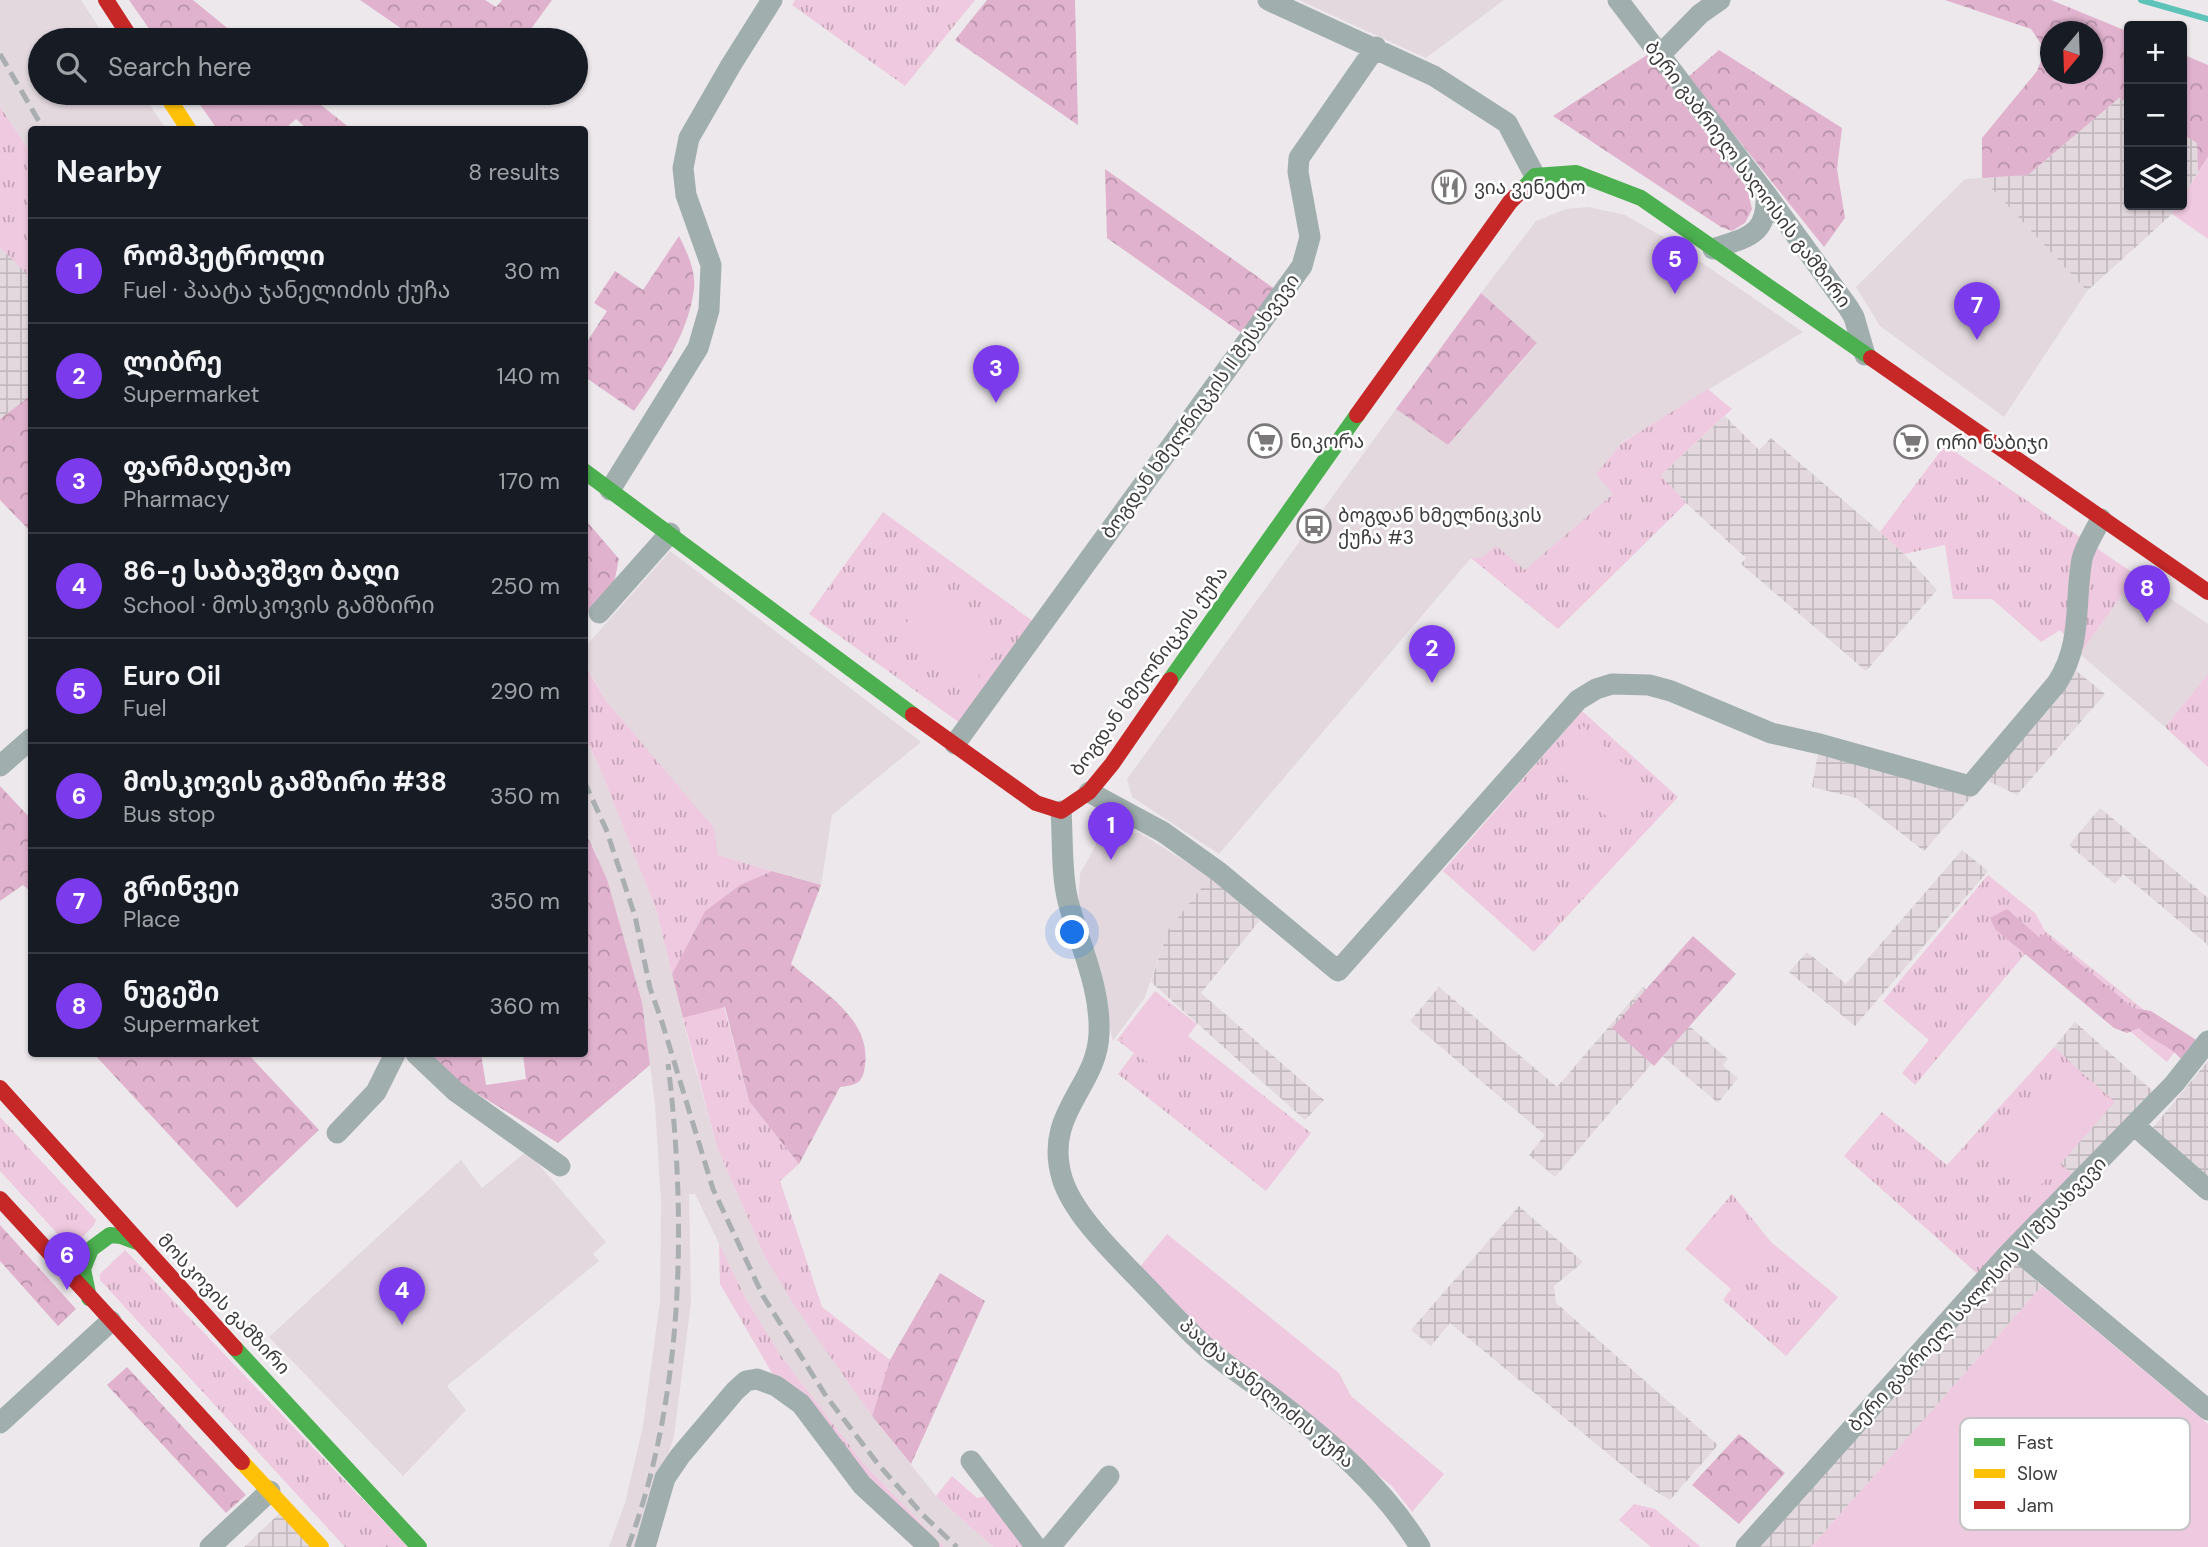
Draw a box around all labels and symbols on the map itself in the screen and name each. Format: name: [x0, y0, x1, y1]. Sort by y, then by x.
north arrow: [2040, 21, 2103, 84]
street label: ბერი გაბრიელ სალოსის გამზირი: [1639, 36, 1857, 312]
restaurant icon: ვია ვენეტო: [1430, 168, 1468, 206]
place label: ვია ვენეტო: [1474, 175, 1586, 200]
pin: 5: [1652, 236, 1698, 294]
street label: ბოგდან ხმელნიცკის II შესახვევი: [1095, 268, 1305, 544]
pin: 7: [1954, 282, 2000, 340]
pin: 3: [973, 345, 1019, 403]
supermarket icon: ნიკორა: [1246, 422, 1284, 460]
supermarket icon: ორი ნაბიჯი: [1892, 423, 1930, 461]
place label: ნიკორა: [1290, 429, 1364, 454]
place label: ორი ნაბიჯი: [1936, 430, 2048, 455]
place label: ბოგდან ხმელნიცკის ქუჩა #3: [1338, 503, 1542, 550]
bus stop icon: ბოგდან ხმელნიცკის ქუჩა #3: [1295, 507, 1333, 545]
street label: ბოგდან ხმელნიცკის ქუჩა: [1064, 561, 1234, 781]
pin: 8: [2124, 565, 2170, 623]
pin: 2: [1409, 625, 1455, 683]
pin: 1: [1088, 802, 1134, 860]
your location: [1055, 915, 1089, 949]
street label: ბერი გაბრიელ სალოსის VI შესახვევი: [1842, 1151, 2112, 1437]
street label: მოსკოვის გამზირი: [152, 1228, 296, 1380]
pin: 6: [44, 1232, 90, 1290]
pin: 4: [379, 1267, 425, 1325]
street label: პაატა ჯანელიძის ქუჩა: [1175, 1313, 1359, 1473]
legend: [1960, 1418, 2190, 1530]
text: Fast: [2017, 1430, 2053, 1455]
text: Slow: [2017, 1461, 2058, 1486]
text: Jam: [2017, 1493, 2054, 1518]

